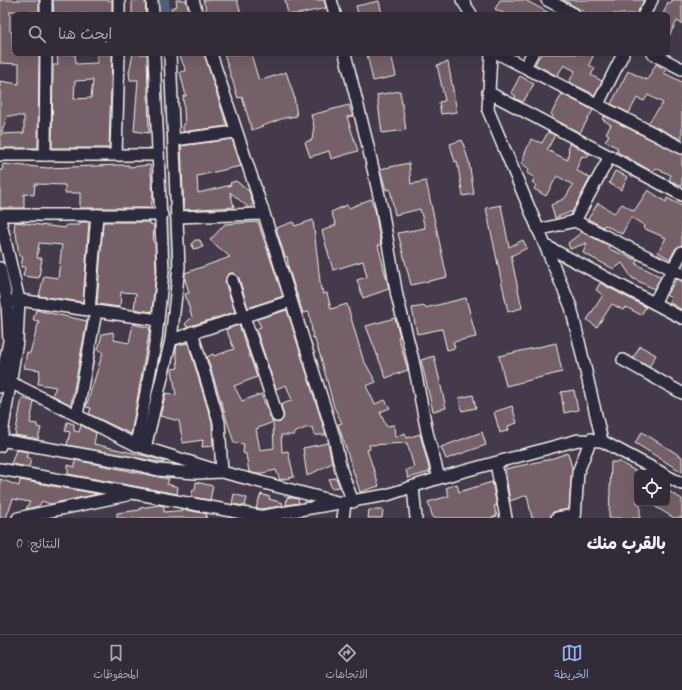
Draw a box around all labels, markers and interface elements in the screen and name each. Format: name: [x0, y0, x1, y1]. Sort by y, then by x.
search box: [12, 12, 670, 56]
icon: search: [26, 23, 48, 45]
text: ابحث هنا: [58, 25, 112, 45]
map controls: [634, 470, 670, 506]
button: locate: [634, 470, 670, 506]
text: بالقرب منك: [587, 533, 666, 555]
text: النتائج: 0: [16, 536, 60, 553]
tab: المحفوظات: [93, 642, 139, 684]
tab: الاتجاهات: [325, 642, 368, 684]
tab: الخريطة: [554, 642, 589, 684]

